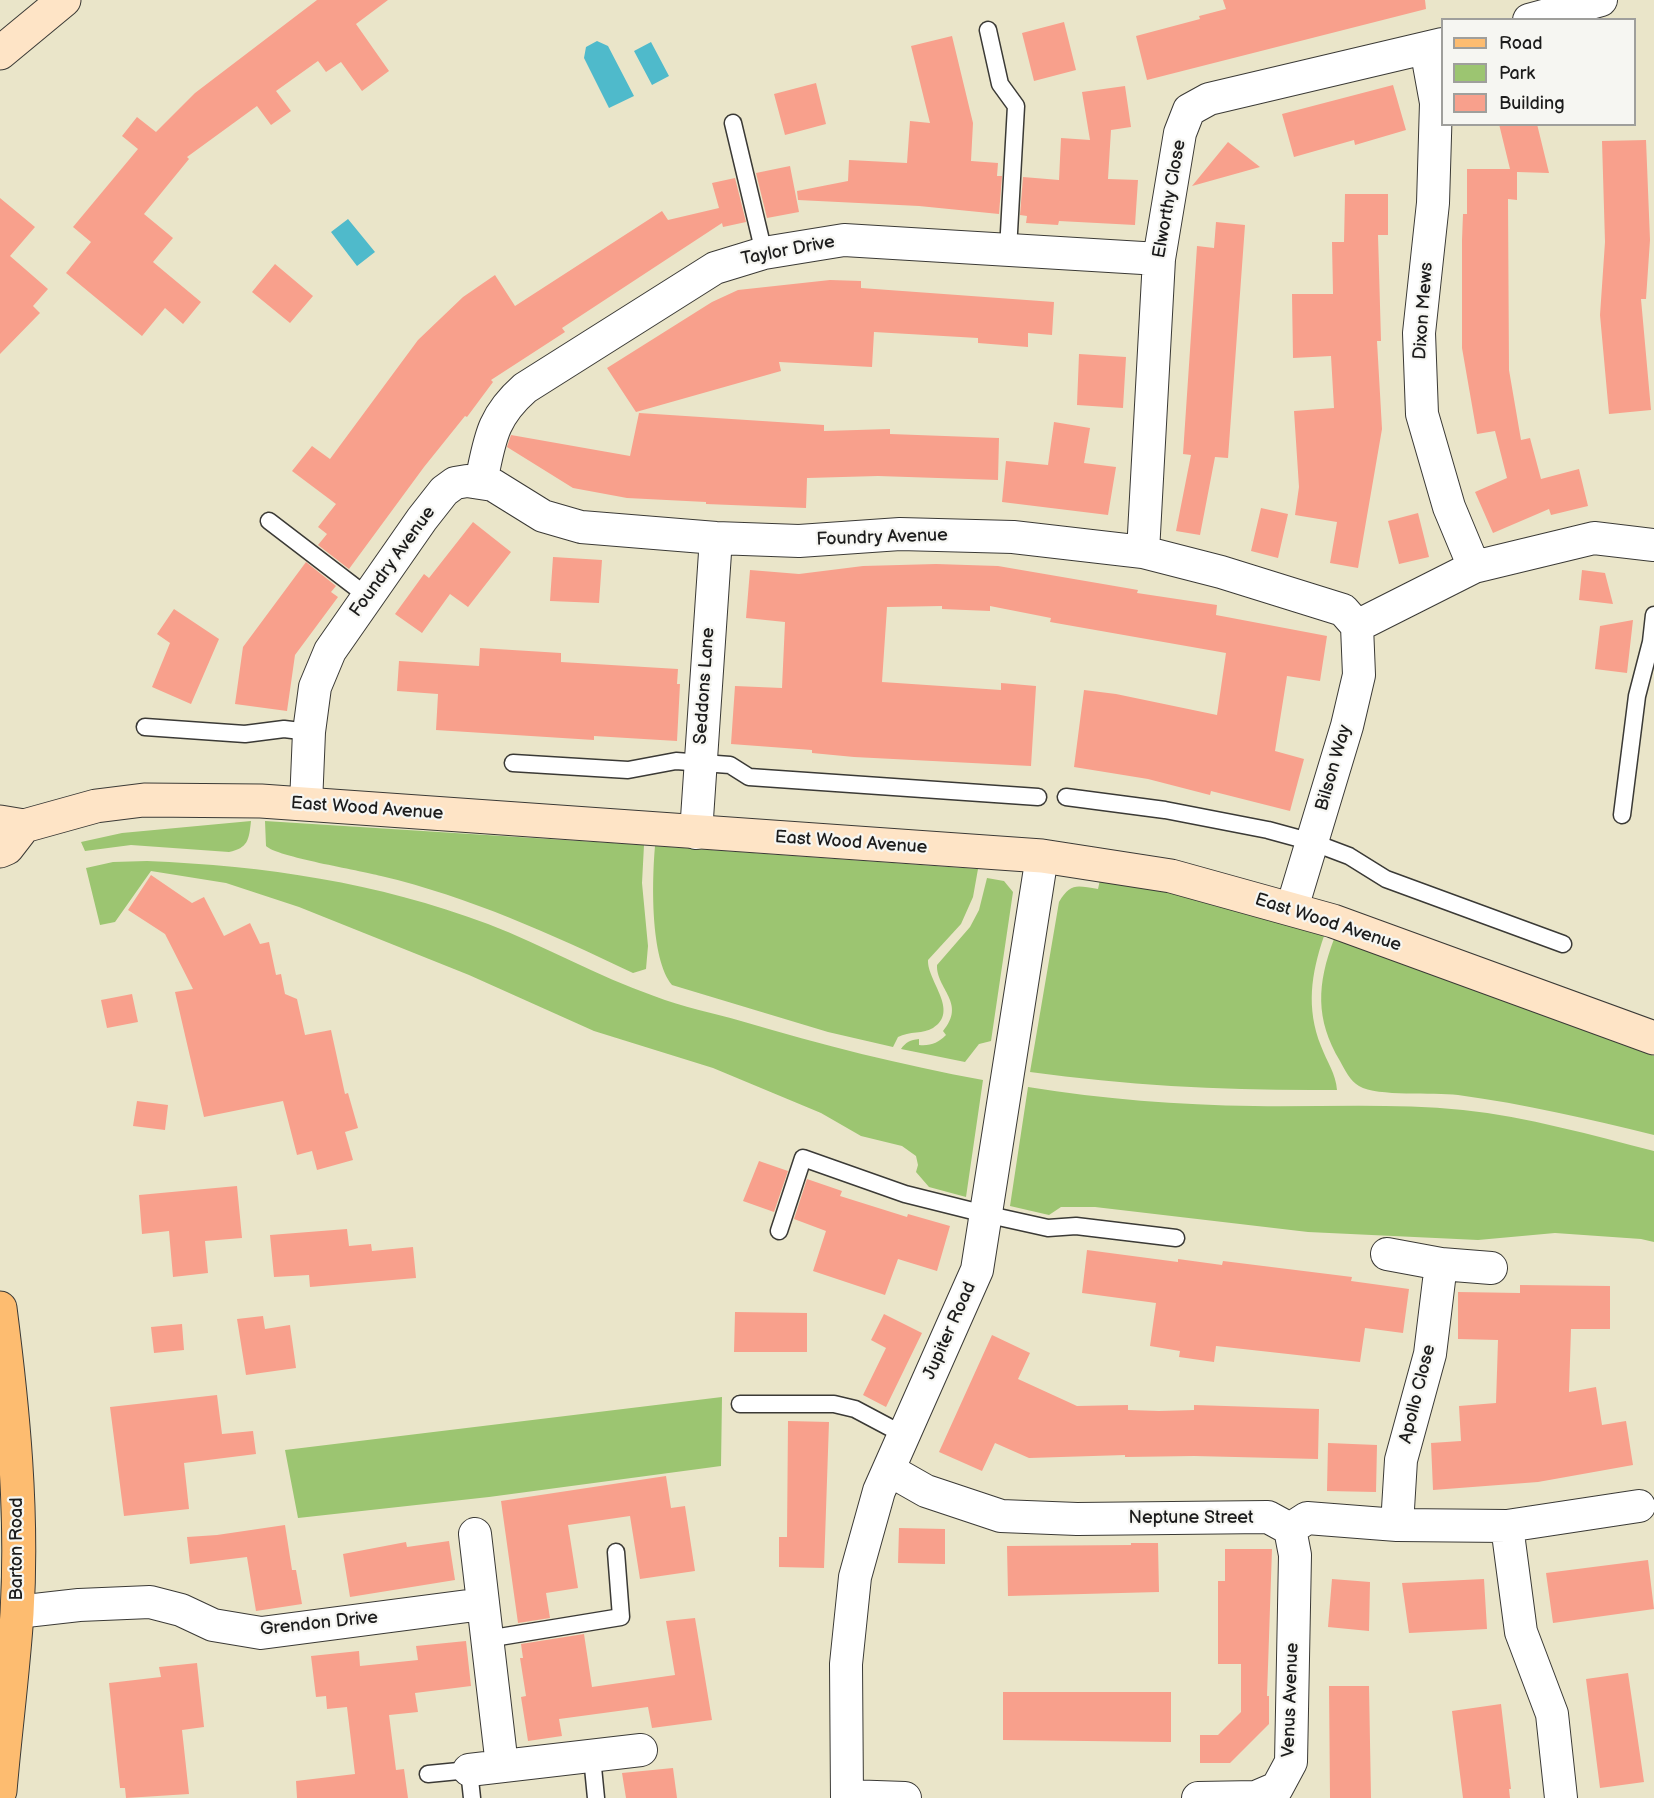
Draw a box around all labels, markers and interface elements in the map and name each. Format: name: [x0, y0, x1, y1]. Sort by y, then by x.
legend: [1441, 18, 1636, 126]
text: Road: [1499, 33, 1543, 54]
text: Park: [1499, 63, 1535, 84]
text: Building: [1499, 93, 1565, 114]
street label: Elworthy Close: [1149, 138, 1191, 260]
street label: Taylor Drive: [739, 231, 837, 271]
street label: Dixon Mews: [1410, 262, 1438, 360]
street label: Foundry Avenue: [346, 502, 440, 622]
street label: Foundry Avenue: [816, 525, 948, 551]
street label: Seddons Lane: [690, 627, 720, 745]
street label: Bilson Way: [1311, 723, 1357, 813]
street label: East Wood Avenue: [290, 793, 444, 825]
street label: East Wood Avenue: [774, 827, 928, 859]
street label: East Wood Avenue: [1252, 889, 1404, 957]
street label: Jupiter Road: [919, 1279, 981, 1383]
street label: Apollo Close: [1395, 1342, 1441, 1446]
street label: Barton Road: [6, 1498, 28, 1600]
street label: Neptune Street: [1128, 1507, 1254, 1529]
street label: Grendon Drive: [259, 1607, 379, 1641]
street label: Venus Avenue: [1278, 1642, 1304, 1758]

